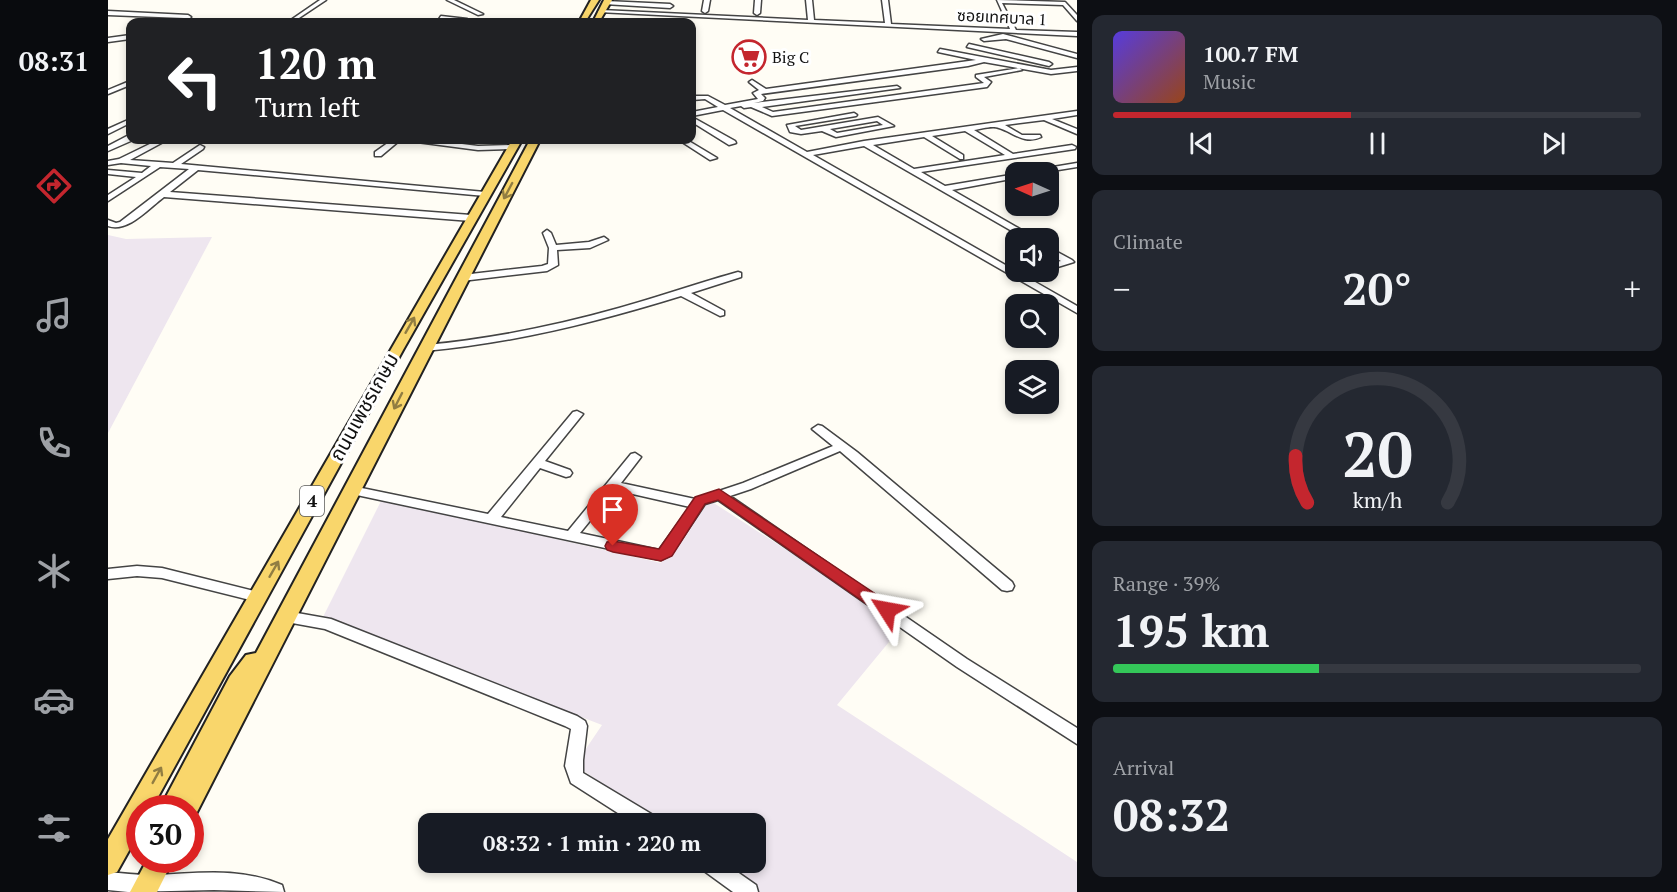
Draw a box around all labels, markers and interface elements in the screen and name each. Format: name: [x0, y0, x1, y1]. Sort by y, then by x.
street label: ซอยเทศบาล 1: [957, 4, 1047, 30]
text: 120 m: [255, 35, 376, 91]
supermarket icon: Big C: [731, 39, 767, 75]
text: 100.7 FM: [1203, 39, 1298, 68]
icon: left: [156, 42, 234, 120]
text: 08:31: [19, 43, 89, 79]
place label: Big C: [772, 46, 809, 68]
text: Music: [1203, 68, 1256, 95]
text: Turn left: [255, 89, 360, 125]
icon: previous: [1185, 127, 1218, 160]
icon: pause: [1361, 127, 1394, 160]
icon: next: [1537, 127, 1570, 160]
north arrow: [1005, 162, 1059, 216]
map controls: [1005, 162, 1059, 414]
icon: directions: [33, 165, 75, 207]
one-way arrow: [502, 182, 513, 200]
button: sound: [1005, 228, 1059, 282]
text: Climate: [1113, 228, 1183, 255]
text: 20°: [1342, 258, 1412, 318]
text: −: [1113, 267, 1131, 310]
text: +: [1623, 267, 1641, 310]
icon: music: [33, 294, 75, 336]
button: search: [1005, 294, 1059, 348]
one-way arrow: [404, 317, 416, 334]
street label: ถนนเพชรเกษม: [323, 348, 404, 466]
button: layers: [1005, 360, 1059, 414]
one-way arrow: [391, 392, 403, 410]
text: 20: [1342, 412, 1412, 495]
icon: phone: [33, 422, 75, 464]
pin: [587, 484, 638, 546]
road number: 4: [300, 486, 324, 516]
text: km/h: [1352, 486, 1402, 514]
icon: arrive: [596, 493, 629, 526]
icon: climate: [33, 550, 75, 592]
one-way arrow: [268, 561, 280, 578]
text: Range · 39%: [1113, 570, 1220, 597]
position arrow: [855, 578, 919, 642]
text: 195 km: [1113, 600, 1269, 660]
icon: car: [33, 679, 75, 721]
text: Arrival: [1113, 754, 1174, 781]
one-way arrow: [151, 767, 163, 784]
text: 08:32: [1113, 784, 1230, 844]
speed limit sign: 30: [126, 795, 204, 873]
icon: filters: [33, 807, 75, 849]
text: 08:32 · 1 min · 220 m: [483, 828, 701, 857]

